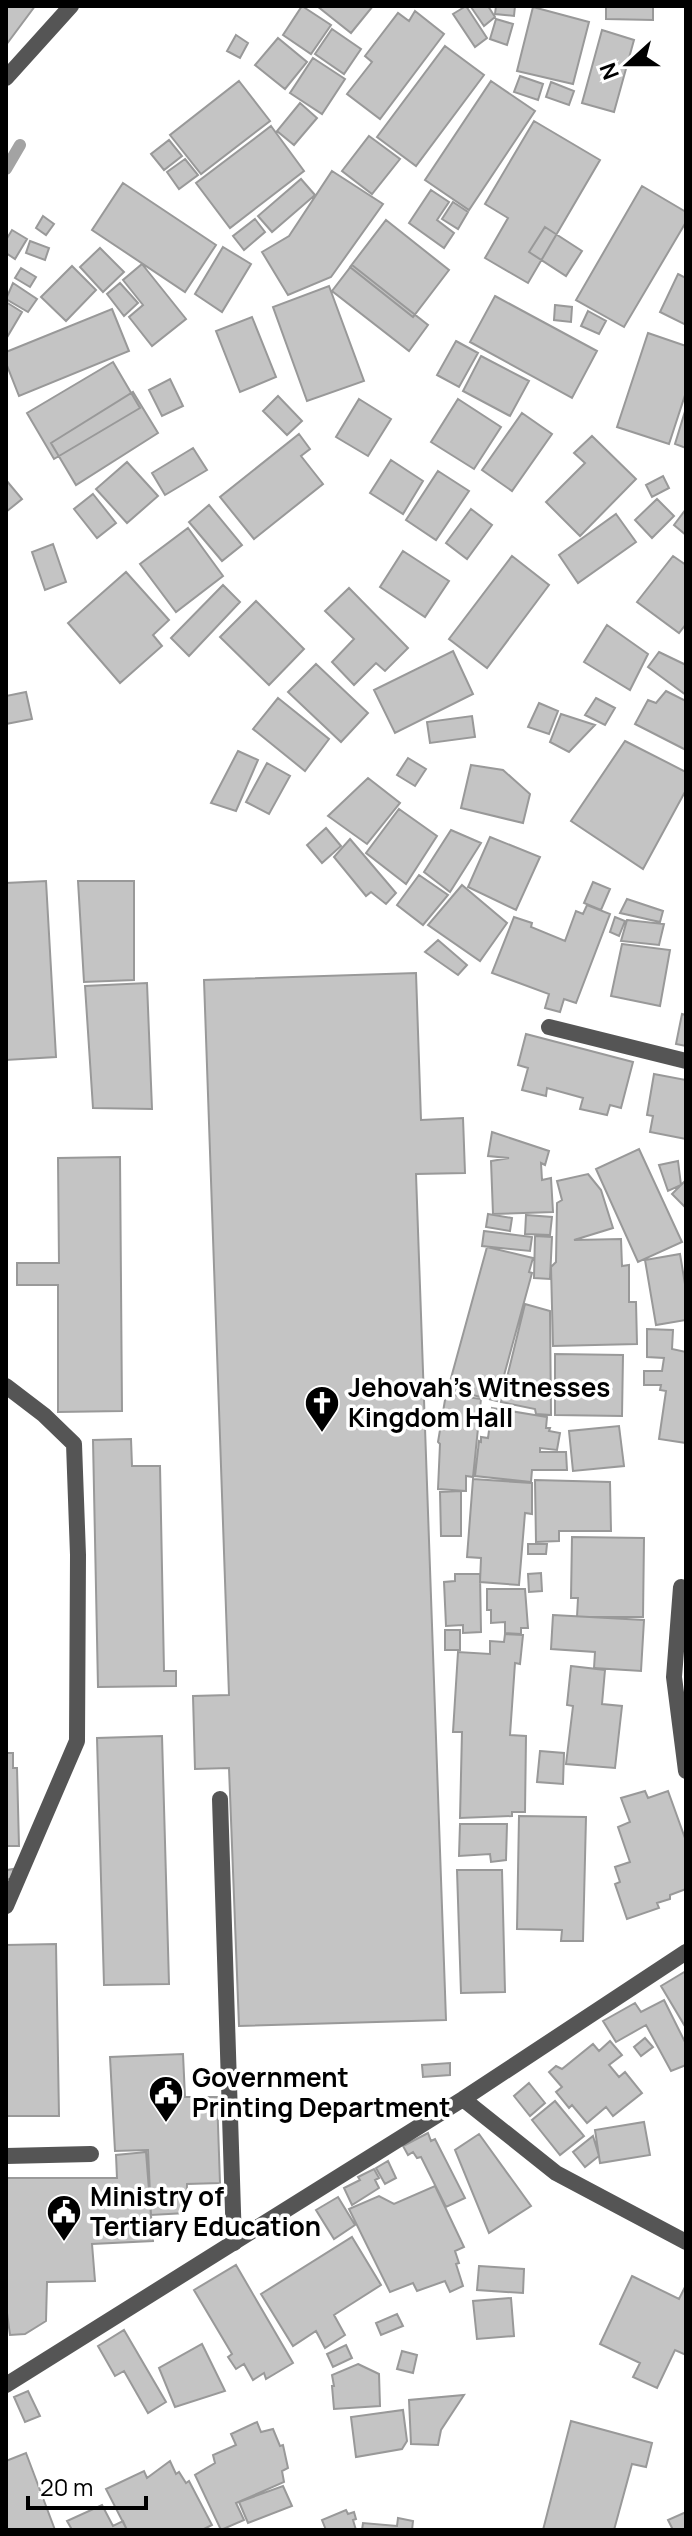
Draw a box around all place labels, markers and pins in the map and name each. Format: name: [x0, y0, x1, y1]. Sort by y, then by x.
place label: Jehovah’s Witnesses Kingdom Hall: [348, 1369, 610, 1435]
church icon: Jehovah’s Witnesses Kingdom Hall: [303, 1384, 341, 1434]
place label: Government Printing Department: [192, 2059, 451, 2125]
public building icon: Government Printing Department: [147, 2074, 185, 2124]
place label: Ministry of Tertiary Education: [90, 2178, 321, 2244]
public building icon: Ministry of Tertiary Education: [45, 2193, 83, 2243]

